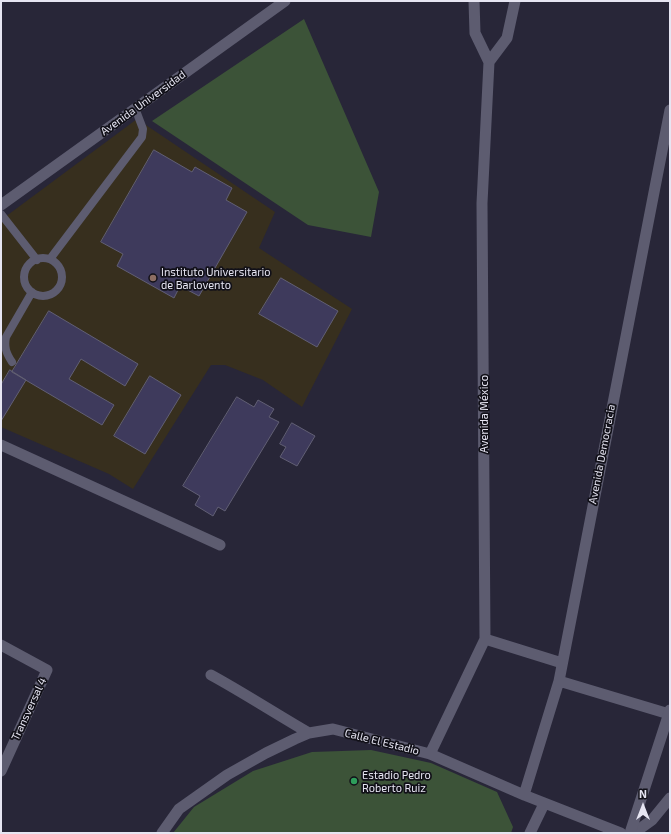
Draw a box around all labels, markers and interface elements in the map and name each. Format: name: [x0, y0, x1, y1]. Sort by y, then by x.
street label: Avenida Universidad: [98, 68, 188, 138]
place label: Instituto Universitario de Barlovento: [161, 265, 271, 291]
marker: Instituto Universitario de Barlovento: [148, 273, 158, 283]
street label: Avenida México: [477, 375, 491, 453]
street label: Avenida Democracia: [586, 403, 618, 505]
street label: Transversal 4: [9, 675, 49, 743]
street label: Calle El Estadio: [343, 726, 421, 758]
place label: Estadio Pedro Roberto Ruiz: [362, 768, 431, 794]
marker: Estadio Pedro Roberto Ruiz: [349, 776, 359, 786]
north arrow: [623, 786, 663, 826]
text: N: [639, 787, 647, 800]

